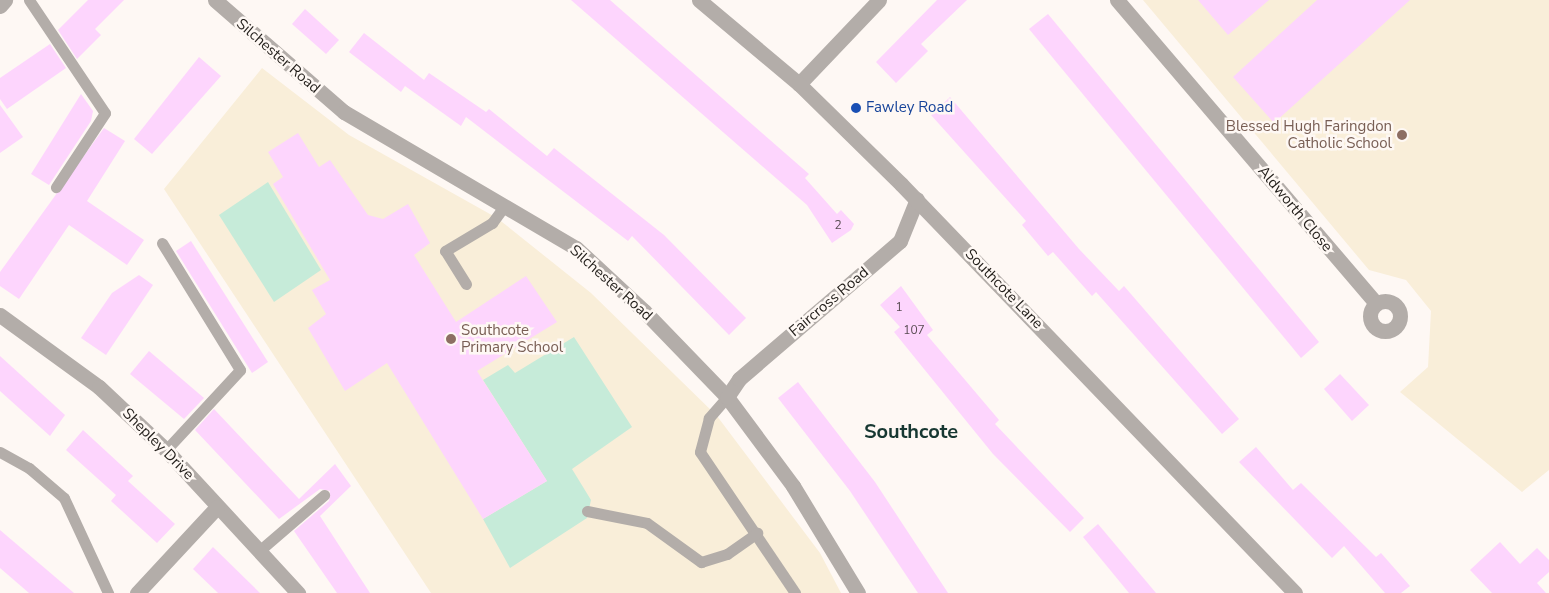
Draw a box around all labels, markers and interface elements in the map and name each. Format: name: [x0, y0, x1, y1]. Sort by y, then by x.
street label: Silchester Road: [232, 15, 324, 97]
place label: Fawley Road: [866, 99, 953, 117]
marker: Fawley Road: [850, 102, 862, 114]
place label: Blessed Hugh Faringdon Catholic School: [1226, 117, 1392, 152]
marker: Blessed Hugh Faringdon Catholic School: [1396, 129, 1408, 141]
street label: Aldworth Close: [1254, 163, 1336, 255]
house number: 2: [834, 219, 842, 233]
street label: Silchester Road: [566, 241, 656, 325]
street label: Southcote Lane: [961, 245, 1047, 333]
street label: Faircross Road: [786, 263, 872, 341]
house number: 1: [895, 301, 903, 315]
place label: Southcote Primary School: [461, 321, 563, 356]
house number: 107: [903, 324, 925, 338]
marker: Southcote Primary School: [445, 333, 457, 345]
street label: Shepley Drive: [118, 404, 198, 484]
district label: Southcote: [864, 419, 958, 443]

